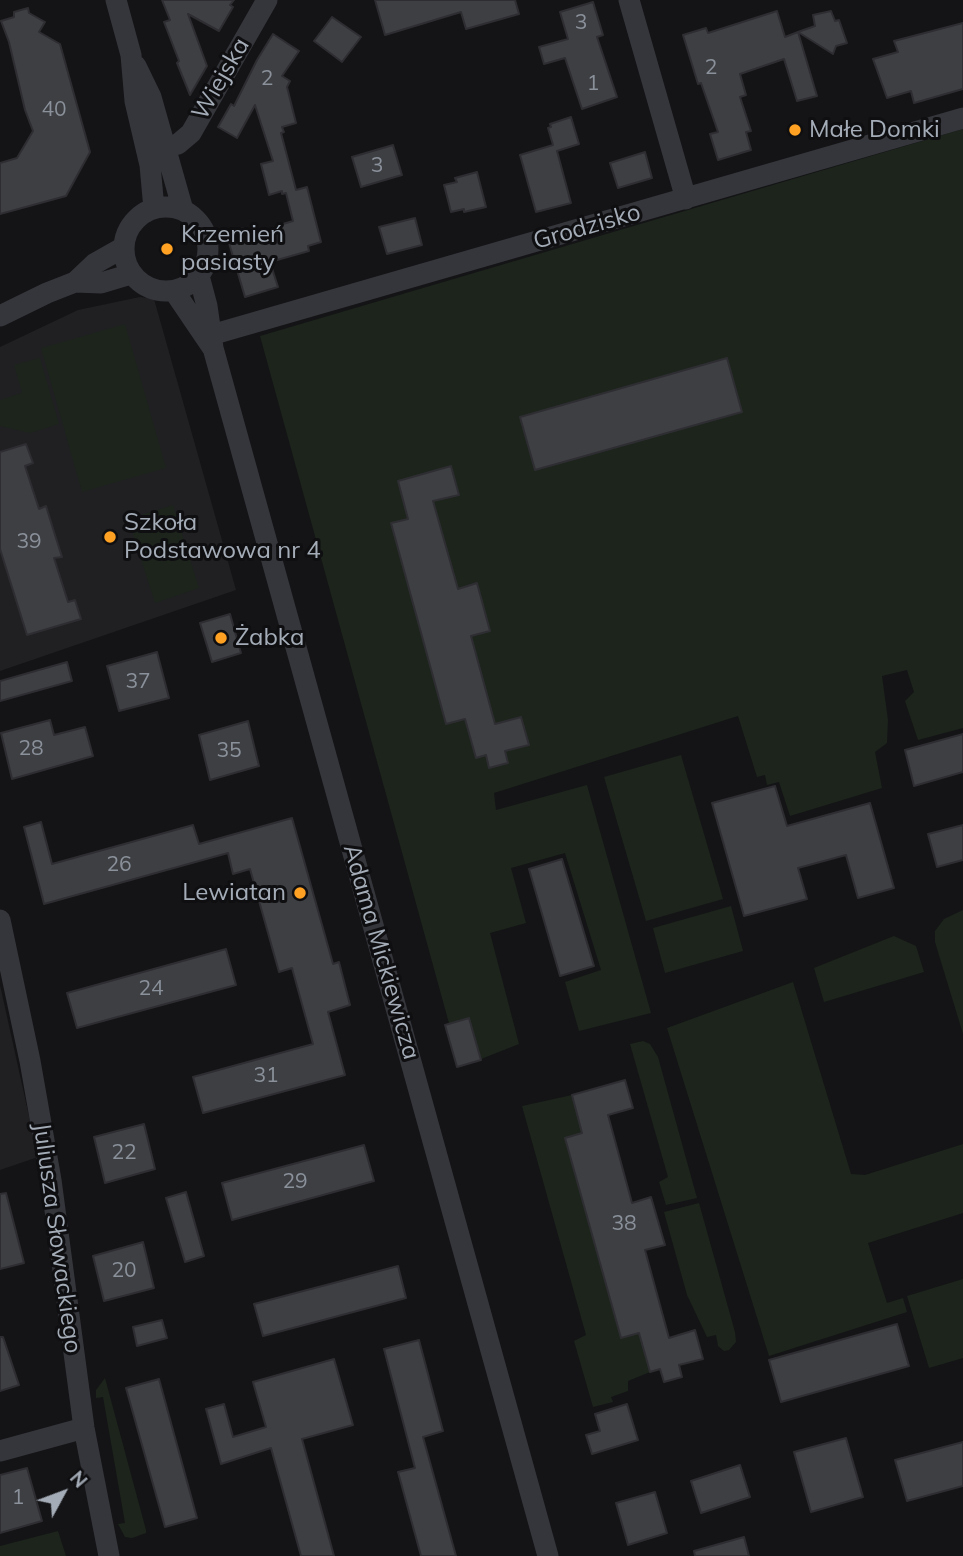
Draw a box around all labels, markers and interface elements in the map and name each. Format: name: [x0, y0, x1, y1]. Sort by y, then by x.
house number: 3: [575, 10, 587, 36]
street label: Wiejska: [186, 33, 256, 125]
house number: 2: [705, 55, 717, 81]
house number: 2: [261, 66, 273, 92]
house number: 1: [587, 71, 599, 97]
house number: 40: [41, 97, 67, 123]
place label: Małe Domki: [809, 116, 940, 144]
marker: Małe Domki: [787, 122, 803, 138]
house number: 3: [371, 153, 383, 179]
street label: Grodzisko: [530, 198, 644, 256]
place label: Krzemień pasiasty: [181, 221, 284, 277]
marker: Krzemień pasiasty: [159, 241, 175, 257]
place label: Szkoła Podstawowa nr 4: [124, 509, 321, 565]
house number: 39: [16, 529, 42, 555]
marker: Szkoła Podstawowa nr 4: [102, 529, 118, 545]
place label: Żabka: [235, 624, 305, 652]
marker: Żabka: [213, 630, 229, 646]
house number: 37: [125, 669, 151, 695]
house number: 28: [18, 736, 44, 762]
house number: 35: [216, 738, 242, 764]
street label: Adama Mickiewicza: [337, 841, 425, 1063]
house number: 26: [106, 852, 132, 878]
place label: Lewiatan: [182, 879, 286, 907]
marker: Lewiatan: [292, 885, 308, 901]
house number: 24: [138, 976, 164, 1002]
house number: 31: [253, 1063, 279, 1089]
street label: Juliusza Słowackiego: [27, 1121, 87, 1355]
house number: 22: [111, 1140, 137, 1166]
house number: 29: [282, 1169, 308, 1195]
house number: 38: [611, 1211, 637, 1237]
house number: 20: [111, 1258, 137, 1284]
north arrow: [28, 1458, 98, 1528]
text: N: [65, 1466, 93, 1493]
house number: 1: [12, 1485, 24, 1511]

